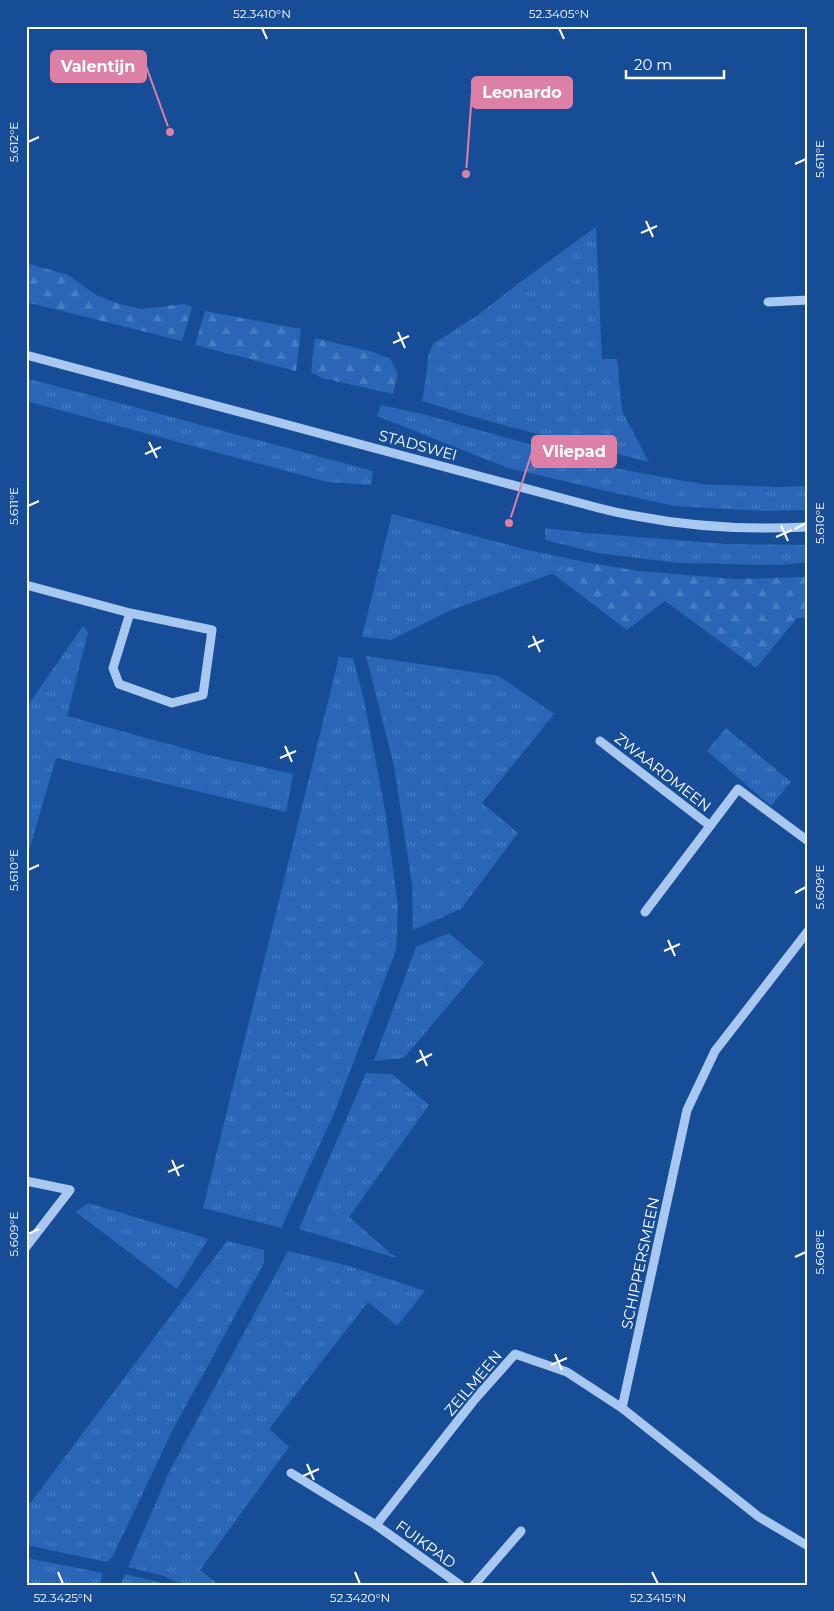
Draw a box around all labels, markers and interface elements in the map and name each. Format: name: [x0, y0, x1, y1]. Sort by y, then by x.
text: 52.3410°N: [233, 6, 291, 21]
text: 52.3405°N: [529, 6, 589, 21]
scale bar: [626, 48, 724, 80]
callout: Valentijn: [51, 51, 146, 82]
text: 20 m: [634, 55, 672, 74]
text: Valentijn: [60, 57, 135, 76]
callout: Leonardo: [472, 77, 572, 108]
text: Leonardo: [482, 83, 562, 102]
text: 5.612°E: [6, 122, 21, 162]
text: 5.611°E: [812, 140, 827, 178]
street label: STADSWEI: [377, 425, 459, 465]
callout: Vliepad: [532, 436, 616, 467]
text: Vliepad: [541, 442, 606, 461]
text: 5.611°E: [6, 487, 21, 525]
text: 5.610°E: [812, 502, 827, 544]
street label: ZWAARDMEEN: [611, 728, 715, 816]
text: 5.610°E: [6, 849, 21, 891]
text: 5.609°E: [812, 865, 827, 909]
street label: SCHIPPERSMEEN: [617, 1195, 663, 1331]
text: 5.609°E: [6, 1212, 21, 1256]
text: 5.608°E: [812, 1229, 827, 1275]
street label: ZEILMEEN: [440, 1346, 506, 1420]
street label: FUIKPAD: [392, 1516, 460, 1572]
text: 52.3425°N: [33, 1590, 93, 1605]
text: 52.3420°N: [330, 1590, 390, 1605]
text: 52.3415°N: [630, 1590, 686, 1605]

